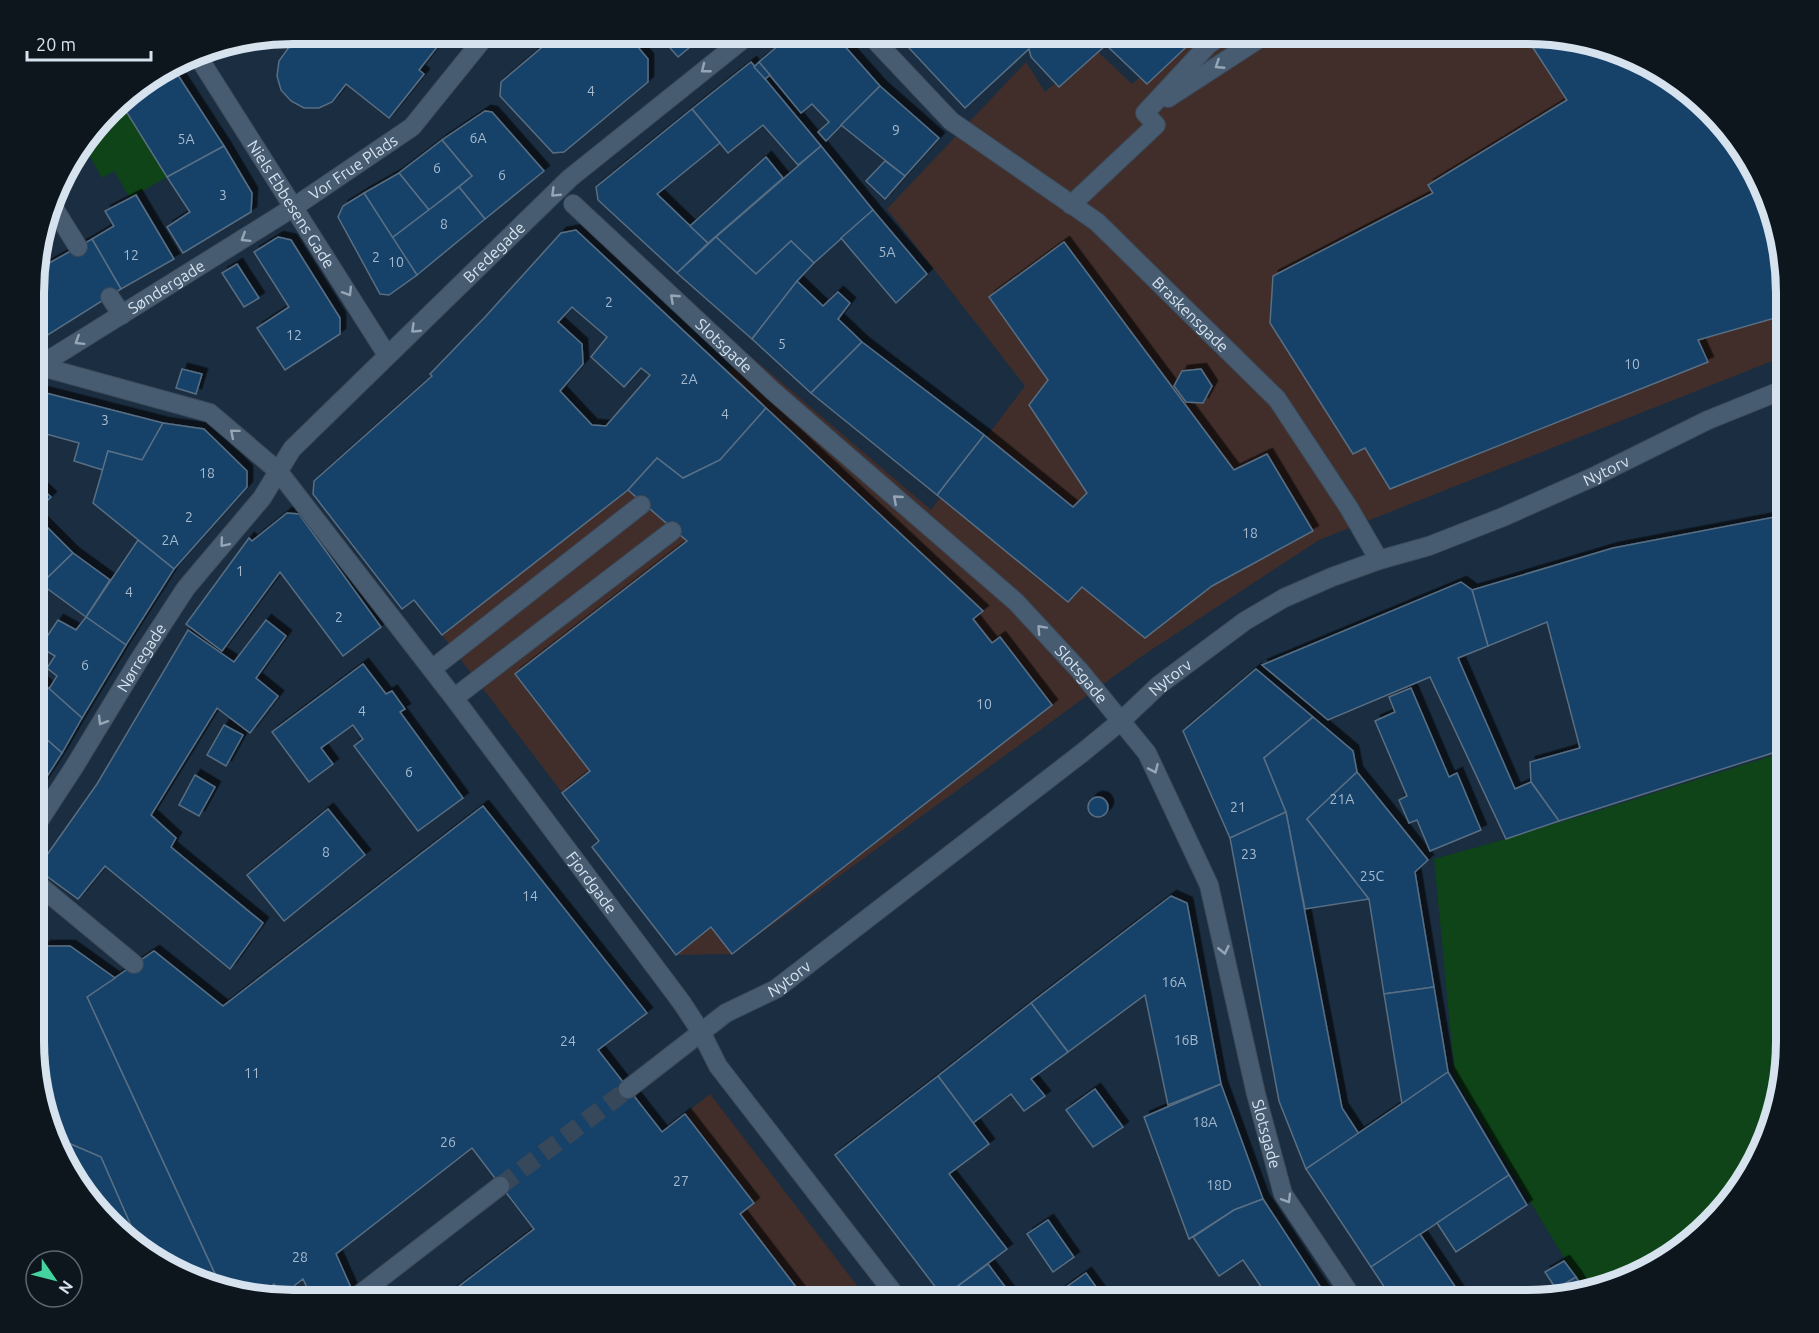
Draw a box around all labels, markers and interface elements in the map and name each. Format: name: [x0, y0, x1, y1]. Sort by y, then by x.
scale bar: [27, 24, 152, 62]
text: 20 m: [36, 34, 76, 54]
one-way arrow: [1214, 58, 1225, 69]
one-way arrow: [701, 62, 712, 73]
house number: 4: [587, 83, 595, 99]
house number: 9: [892, 122, 900, 138]
house number: 6A: [470, 130, 487, 146]
house number: 5A: [178, 131, 195, 147]
street label: Vor Frue Plads: [305, 131, 401, 203]
street label: Niels Ebbesens Gade: [244, 137, 339, 271]
house number: 6: [433, 160, 441, 176]
house number: 6: [498, 167, 506, 183]
one-way arrow: [551, 186, 561, 197]
house number: 3: [219, 187, 227, 203]
house number: 8: [440, 216, 448, 232]
street label: Bredegade: [459, 218, 528, 286]
one-way arrow: [240, 231, 251, 242]
house number: 5A: [879, 244, 896, 260]
house number: 12: [123, 247, 139, 263]
house number: 2: [372, 249, 380, 265]
house number: 10: [388, 254, 404, 270]
street label: Søndergade: [125, 256, 208, 317]
street label: Braskensgade: [1149, 273, 1233, 356]
one-way arrow: [341, 285, 352, 296]
house number: 2: [605, 294, 613, 310]
one-way arrow: [670, 294, 680, 305]
street label: Slotsgade: [692, 315, 756, 376]
one-way arrow: [411, 322, 421, 333]
house number: 12: [286, 327, 302, 343]
one-way arrow: [75, 334, 85, 346]
house number: 5: [778, 336, 786, 352]
house number: 10: [1624, 356, 1640, 372]
house number: 2A: [681, 371, 698, 387]
house number: 4: [721, 406, 729, 422]
house number: 3: [101, 412, 109, 428]
one-way arrow: [230, 429, 241, 440]
street label: Nytorv: [1580, 452, 1632, 489]
house number: 18: [199, 465, 215, 481]
one-way arrow: [893, 495, 904, 506]
house number: 2: [185, 509, 193, 525]
house number: 18: [1242, 525, 1258, 541]
house number: 2A: [162, 532, 179, 548]
one-way arrow: [220, 536, 231, 547]
house number: 1: [236, 563, 244, 579]
house number: 4: [125, 584, 133, 600]
house number: 2: [335, 609, 343, 625]
street label: Nørregade: [113, 620, 169, 695]
one-way arrow: [1038, 626, 1049, 637]
street label: Slotsgade: [1052, 641, 1111, 707]
street label: Nytorv: [1145, 655, 1195, 699]
house number: 6: [81, 657, 89, 673]
house number: 10: [976, 696, 992, 712]
house number: 4: [358, 703, 366, 719]
one-way arrow: [98, 715, 110, 725]
one-way arrow: [1147, 762, 1159, 773]
house number: 6: [405, 764, 413, 780]
house number: 21A: [1330, 791, 1354, 807]
house number: 21: [1230, 799, 1246, 815]
house number: 8: [322, 844, 330, 860]
house number: 23: [1241, 846, 1257, 862]
street label: Fjordgade: [563, 848, 621, 917]
house number: 25C: [1360, 868, 1385, 884]
house number: 14: [522, 888, 538, 904]
one-way arrow: [1216, 945, 1229, 955]
street label: Nytorv: [765, 957, 814, 1001]
house number: 16A: [1162, 974, 1186, 990]
house number: 16B: [1174, 1032, 1198, 1048]
house number: 24: [560, 1033, 576, 1049]
house number: 11: [244, 1065, 260, 1081]
street label: Slotsgade: [1249, 1097, 1285, 1170]
house number: 18A: [1193, 1114, 1217, 1130]
house number: 26: [440, 1134, 456, 1150]
house number: 27: [673, 1173, 689, 1189]
house number: 18D: [1206, 1177, 1232, 1193]
one-way arrow: [1280, 1193, 1291, 1203]
north arrow: [24, 1249, 84, 1309]
house number: 28: [292, 1249, 308, 1265]
text: N: [55, 1278, 77, 1298]

